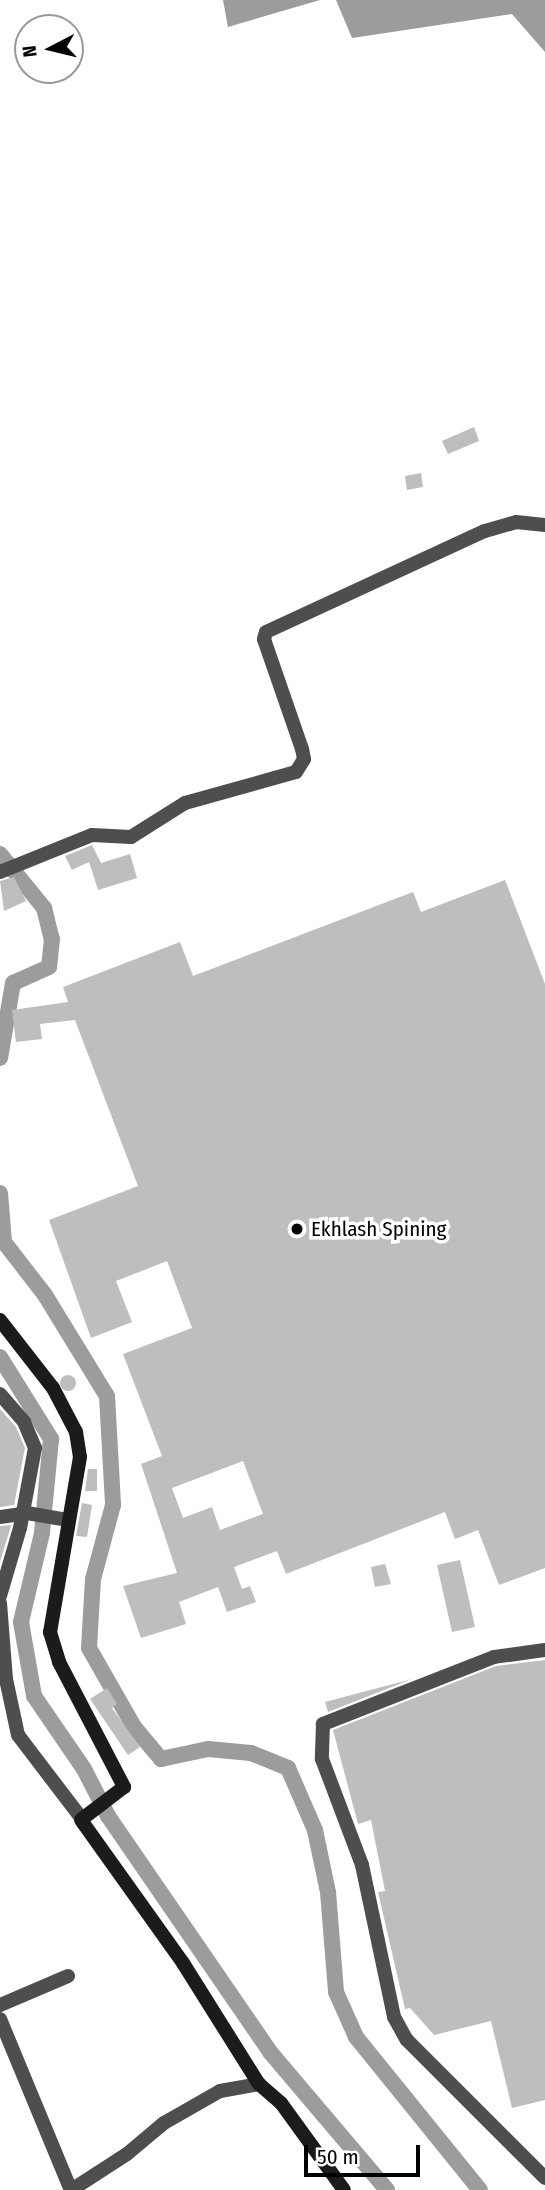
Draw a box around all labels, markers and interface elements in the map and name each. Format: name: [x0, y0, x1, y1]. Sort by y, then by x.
north arrow: [14, 14, 84, 84]
text: N: [18, 44, 42, 58]
place label: Ekhlash Spining: [311, 1216, 446, 1242]
marker: Ekhlash Spining: [289, 1221, 305, 1237]
scale bar: [307, 2130, 422, 2174]
text: 50 m: [317, 2144, 359, 2170]

